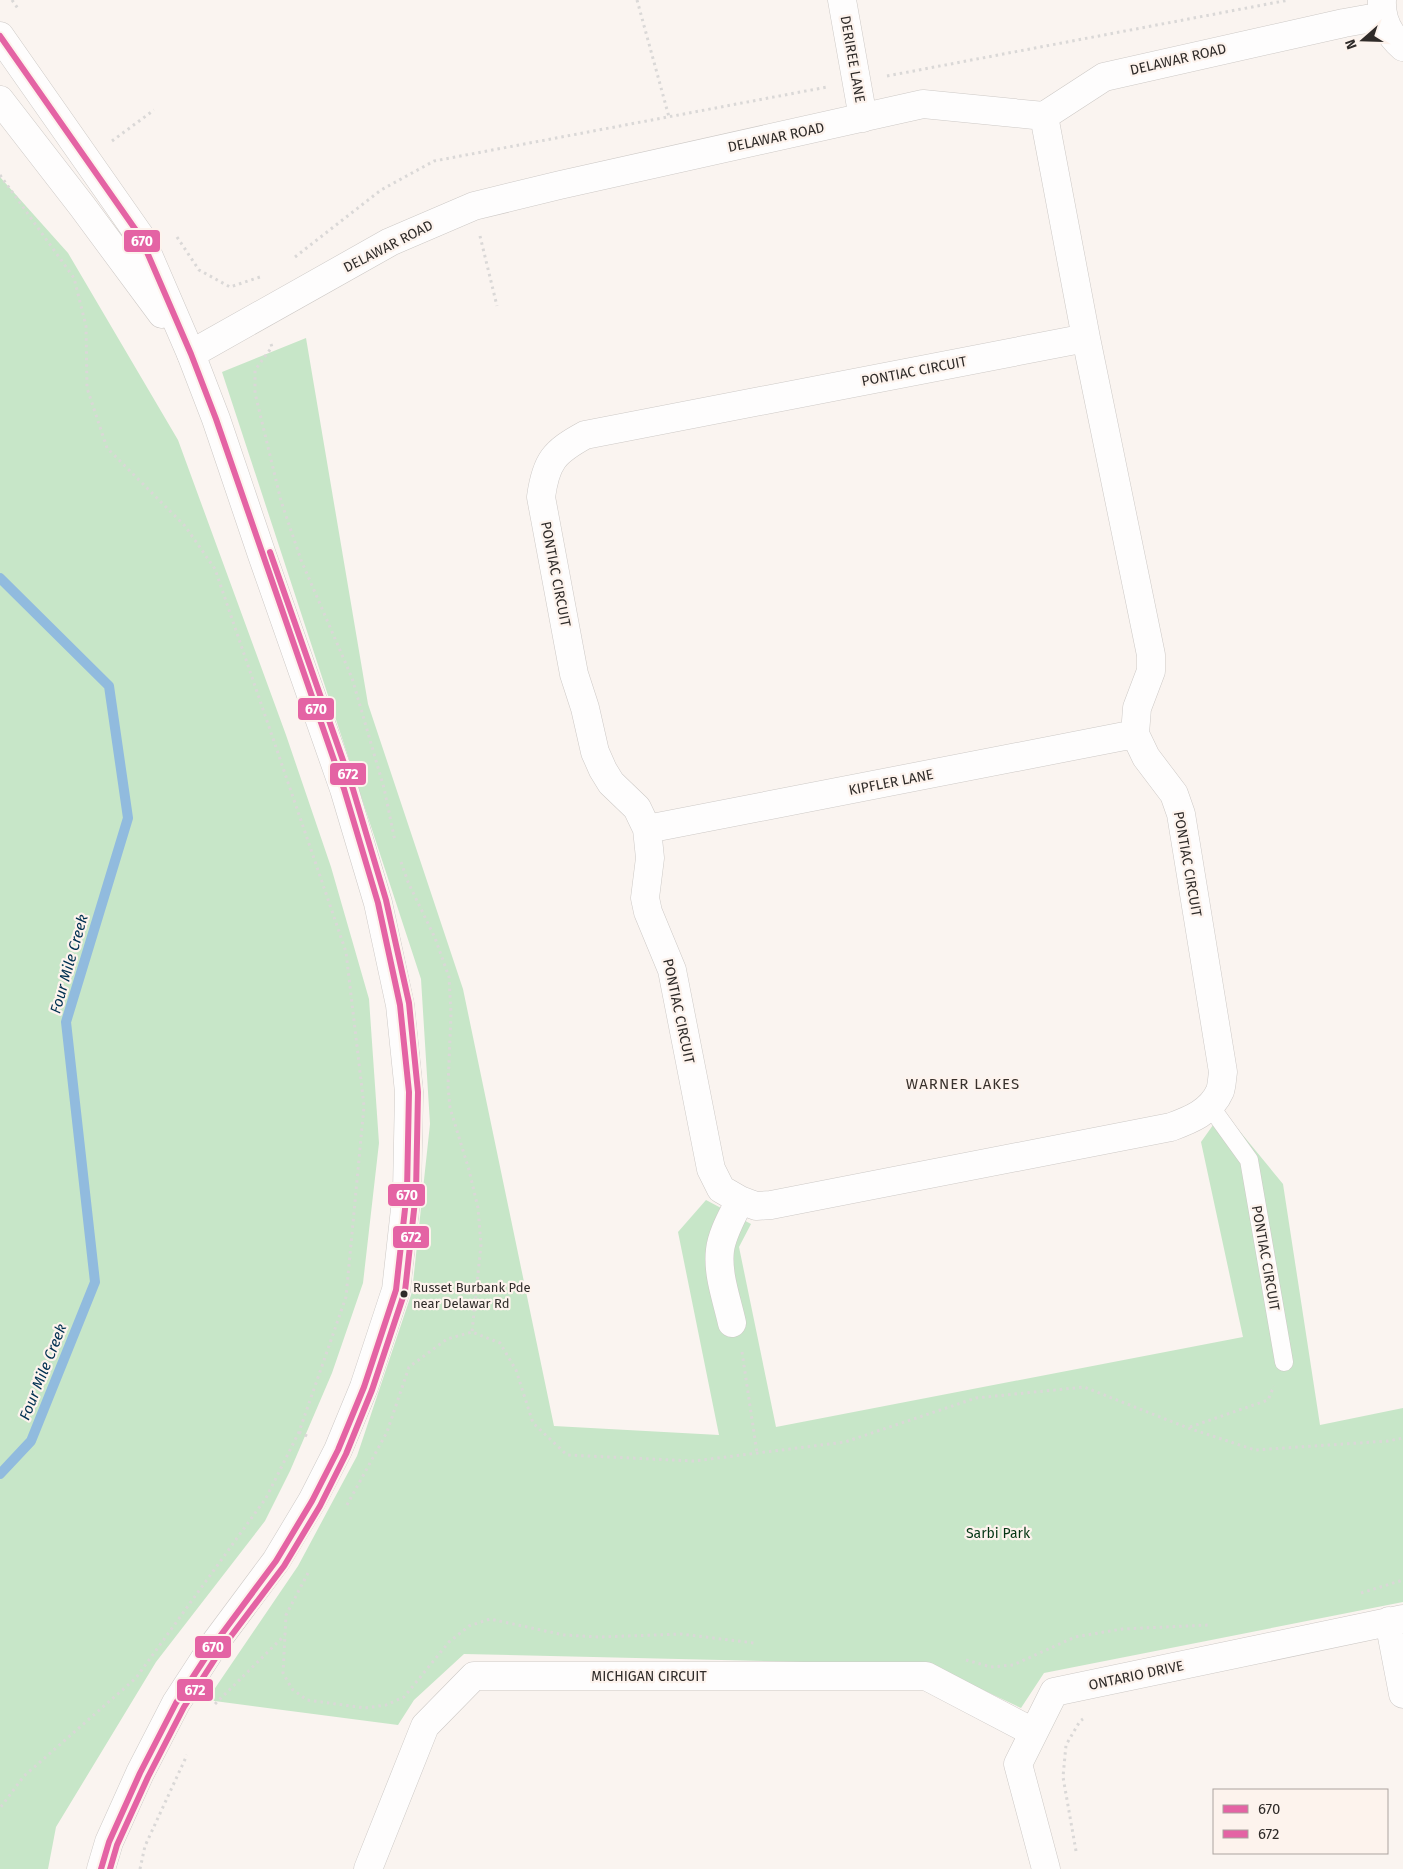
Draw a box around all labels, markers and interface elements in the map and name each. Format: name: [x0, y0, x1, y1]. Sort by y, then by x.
street label: DERIREE LANE: [836, 14, 869, 104]
north arrow: [1338, 15, 1388, 65]
text: N: [1342, 37, 1361, 52]
street label: DELAWAR ROAD: [1128, 40, 1228, 79]
street label: DELAWAR ROAD: [726, 119, 826, 156]
street label: DELAWAR ROAD: [341, 217, 436, 276]
line badge: 670: [123, 229, 161, 253]
text: 670: [131, 233, 153, 250]
street label: PONTIAC CIRCUIT: [860, 353, 969, 390]
street label: PONTIAC CIRCUIT: [537, 520, 574, 629]
line badge: 670: [297, 697, 335, 721]
text: 670: [305, 701, 327, 718]
line badge: 672: [329, 762, 367, 786]
text: 672: [337, 766, 359, 783]
street label: KIPFLER LANE: [847, 766, 935, 799]
street label: PONTIAC CIRCUIT: [1170, 810, 1205, 919]
water label: Four Mile Creek: [46, 912, 92, 1016]
street label: PONTIAC CIRCUIT: [659, 957, 698, 1066]
district label: WARNER LAKES: [906, 1075, 1020, 1093]
line badge: 670: [387, 1183, 426, 1207]
text: 670: [396, 1187, 418, 1204]
street label: PONTIAC CIRCUIT: [1248, 1204, 1283, 1313]
line badge: 672: [392, 1225, 430, 1249]
text: 672: [400, 1229, 422, 1246]
place label: Russet Burbank Pde near Delawar Rd: [413, 1280, 531, 1311]
marker: Russet Burbank Pde near Delawar Rd: [399, 1289, 409, 1299]
water label: Four Mile Creek: [15, 1321, 71, 1423]
park label: Sarbi Park: [966, 1525, 1031, 1542]
line badge: 670: [194, 1635, 232, 1659]
text: 670: [202, 1639, 224, 1656]
street label: ONTARIO DRIVE: [1087, 1657, 1185, 1694]
street label: MICHIGAN CIRCUIT: [591, 1668, 707, 1685]
line badge: 672: [176, 1678, 214, 1702]
text: 672: [184, 1682, 206, 1699]
legend: [1213, 1789, 1388, 1854]
text: 670: [1258, 1800, 1280, 1818]
text: 672: [1258, 1825, 1279, 1843]

